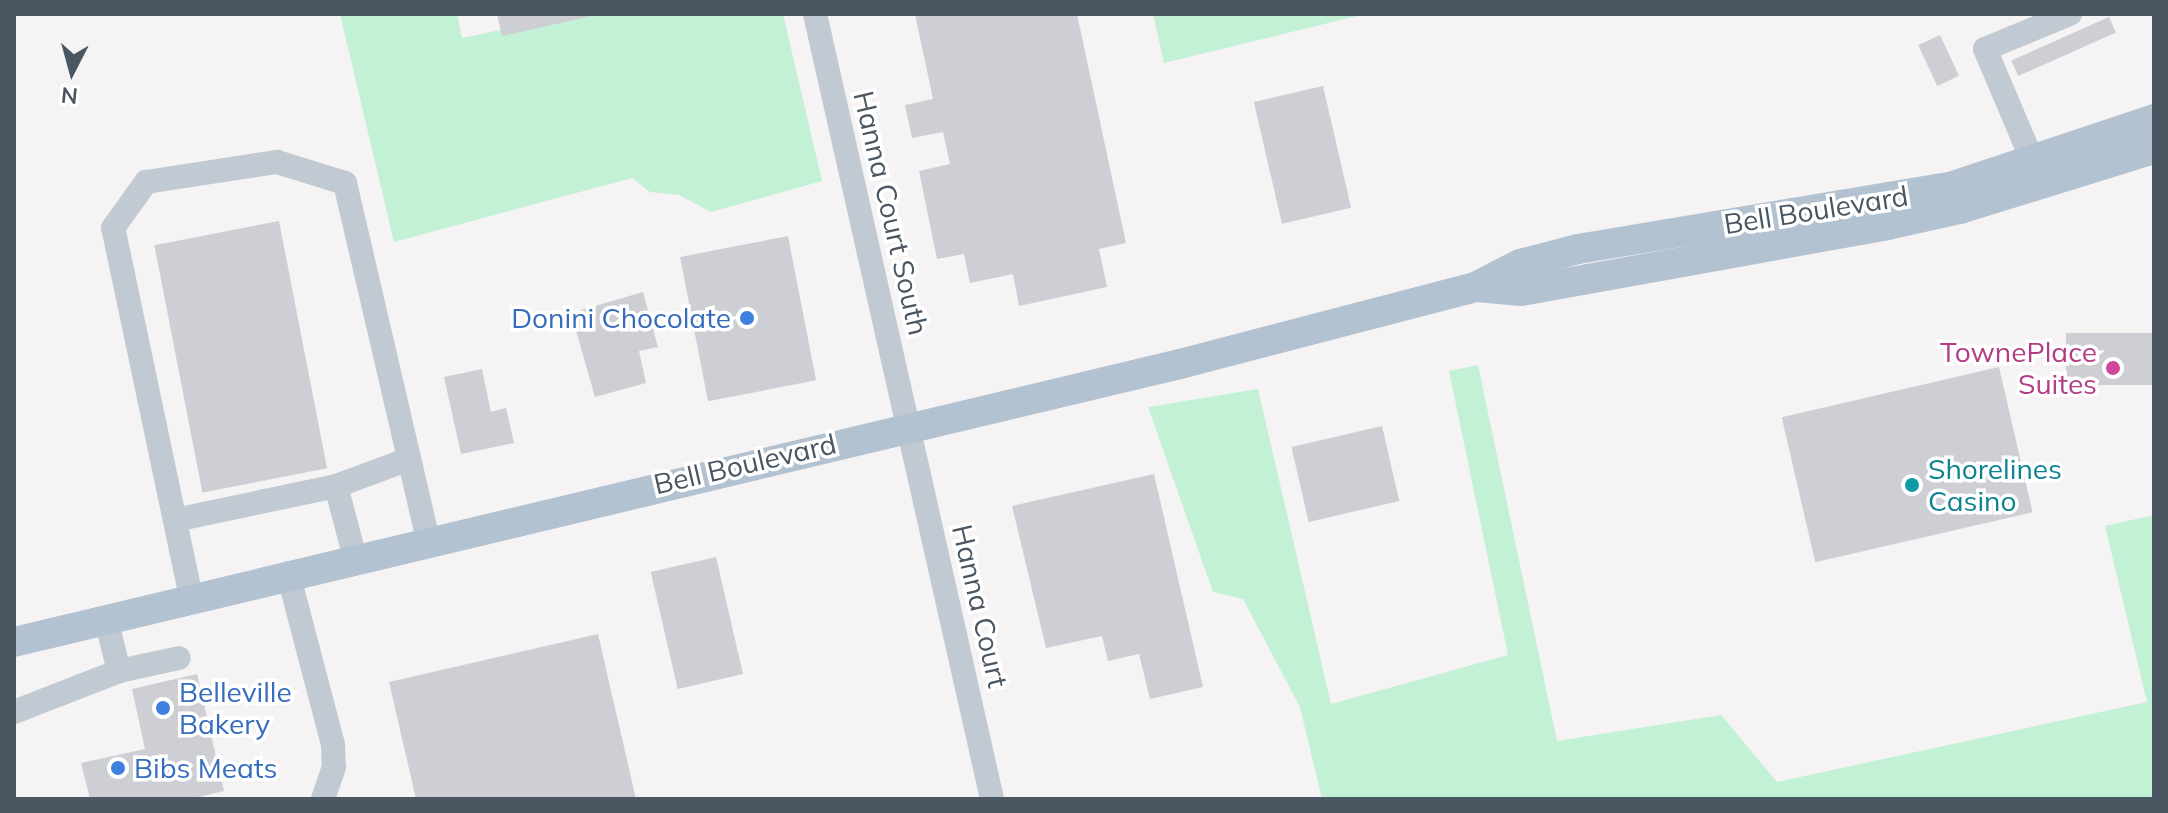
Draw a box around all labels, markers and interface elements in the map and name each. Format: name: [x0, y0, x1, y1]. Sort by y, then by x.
north arrow: [32, 32, 112, 112]
text: N: [60, 81, 79, 111]
street label: Hanna Court South: [847, 88, 935, 338]
street label: Bell Boulevard: [1722, 179, 1910, 241]
place label: Donini Chocolate: [511, 301, 731, 335]
marker: Donini Chocolate: [738, 309, 756, 327]
place label: TownePlace Suites: [1940, 335, 2097, 401]
marker: TownePlace Suites: [2104, 359, 2122, 377]
street label: Bell Boulevard: [651, 427, 839, 501]
place label: Shorelines Casino: [1928, 452, 2062, 518]
marker: Shorelines Casino: [1903, 476, 1921, 494]
street label: Hanna Court: [945, 521, 1015, 691]
place label: Belleville Bakery: [179, 675, 292, 741]
marker: Belleville Bakery: [154, 699, 172, 717]
place label: Bibs Meats: [134, 751, 277, 785]
marker: Bibs Meats: [109, 759, 127, 777]

